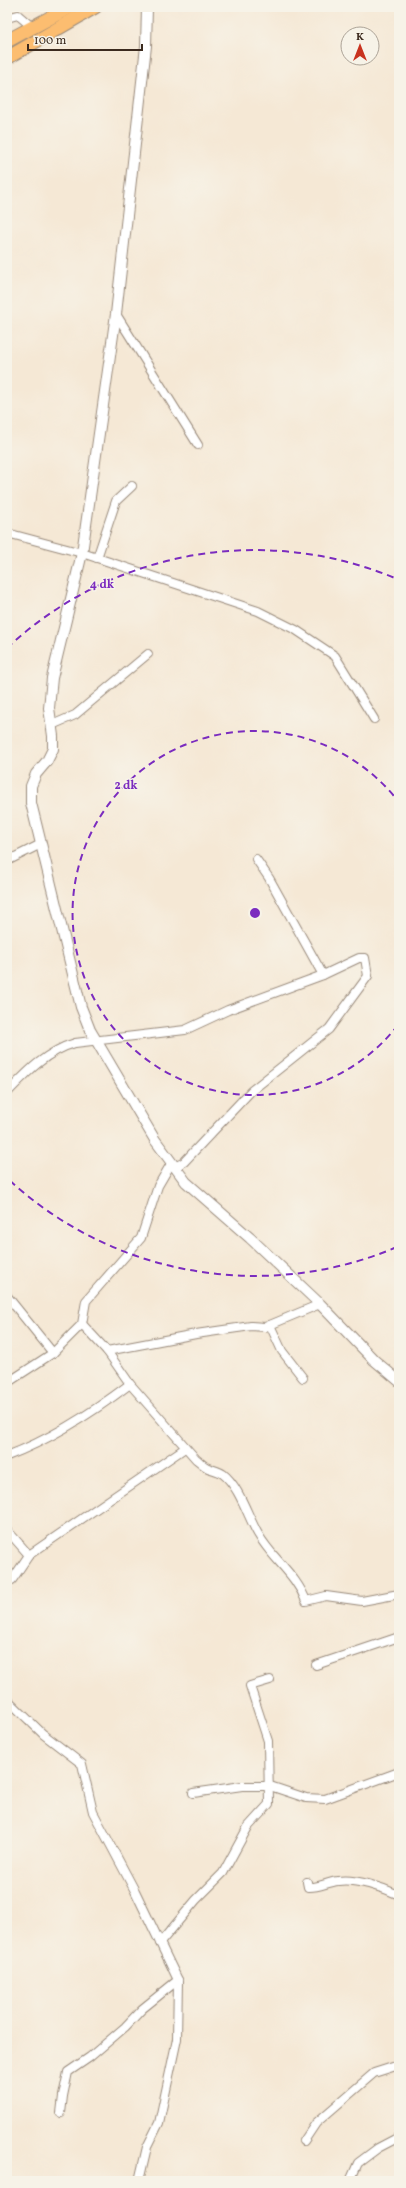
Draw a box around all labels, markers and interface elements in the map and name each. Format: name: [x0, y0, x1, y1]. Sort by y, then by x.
scale bar: [28, 26, 142, 52]
north arrow: [340, 26, 380, 66]
text: K: [356, 30, 364, 45]
text: 100 m: [34, 33, 67, 49]
text: 4 dk: [90, 577, 115, 593]
text: 2 dk: [114, 778, 138, 794]
centre of rings: [248, 906, 262, 920]

